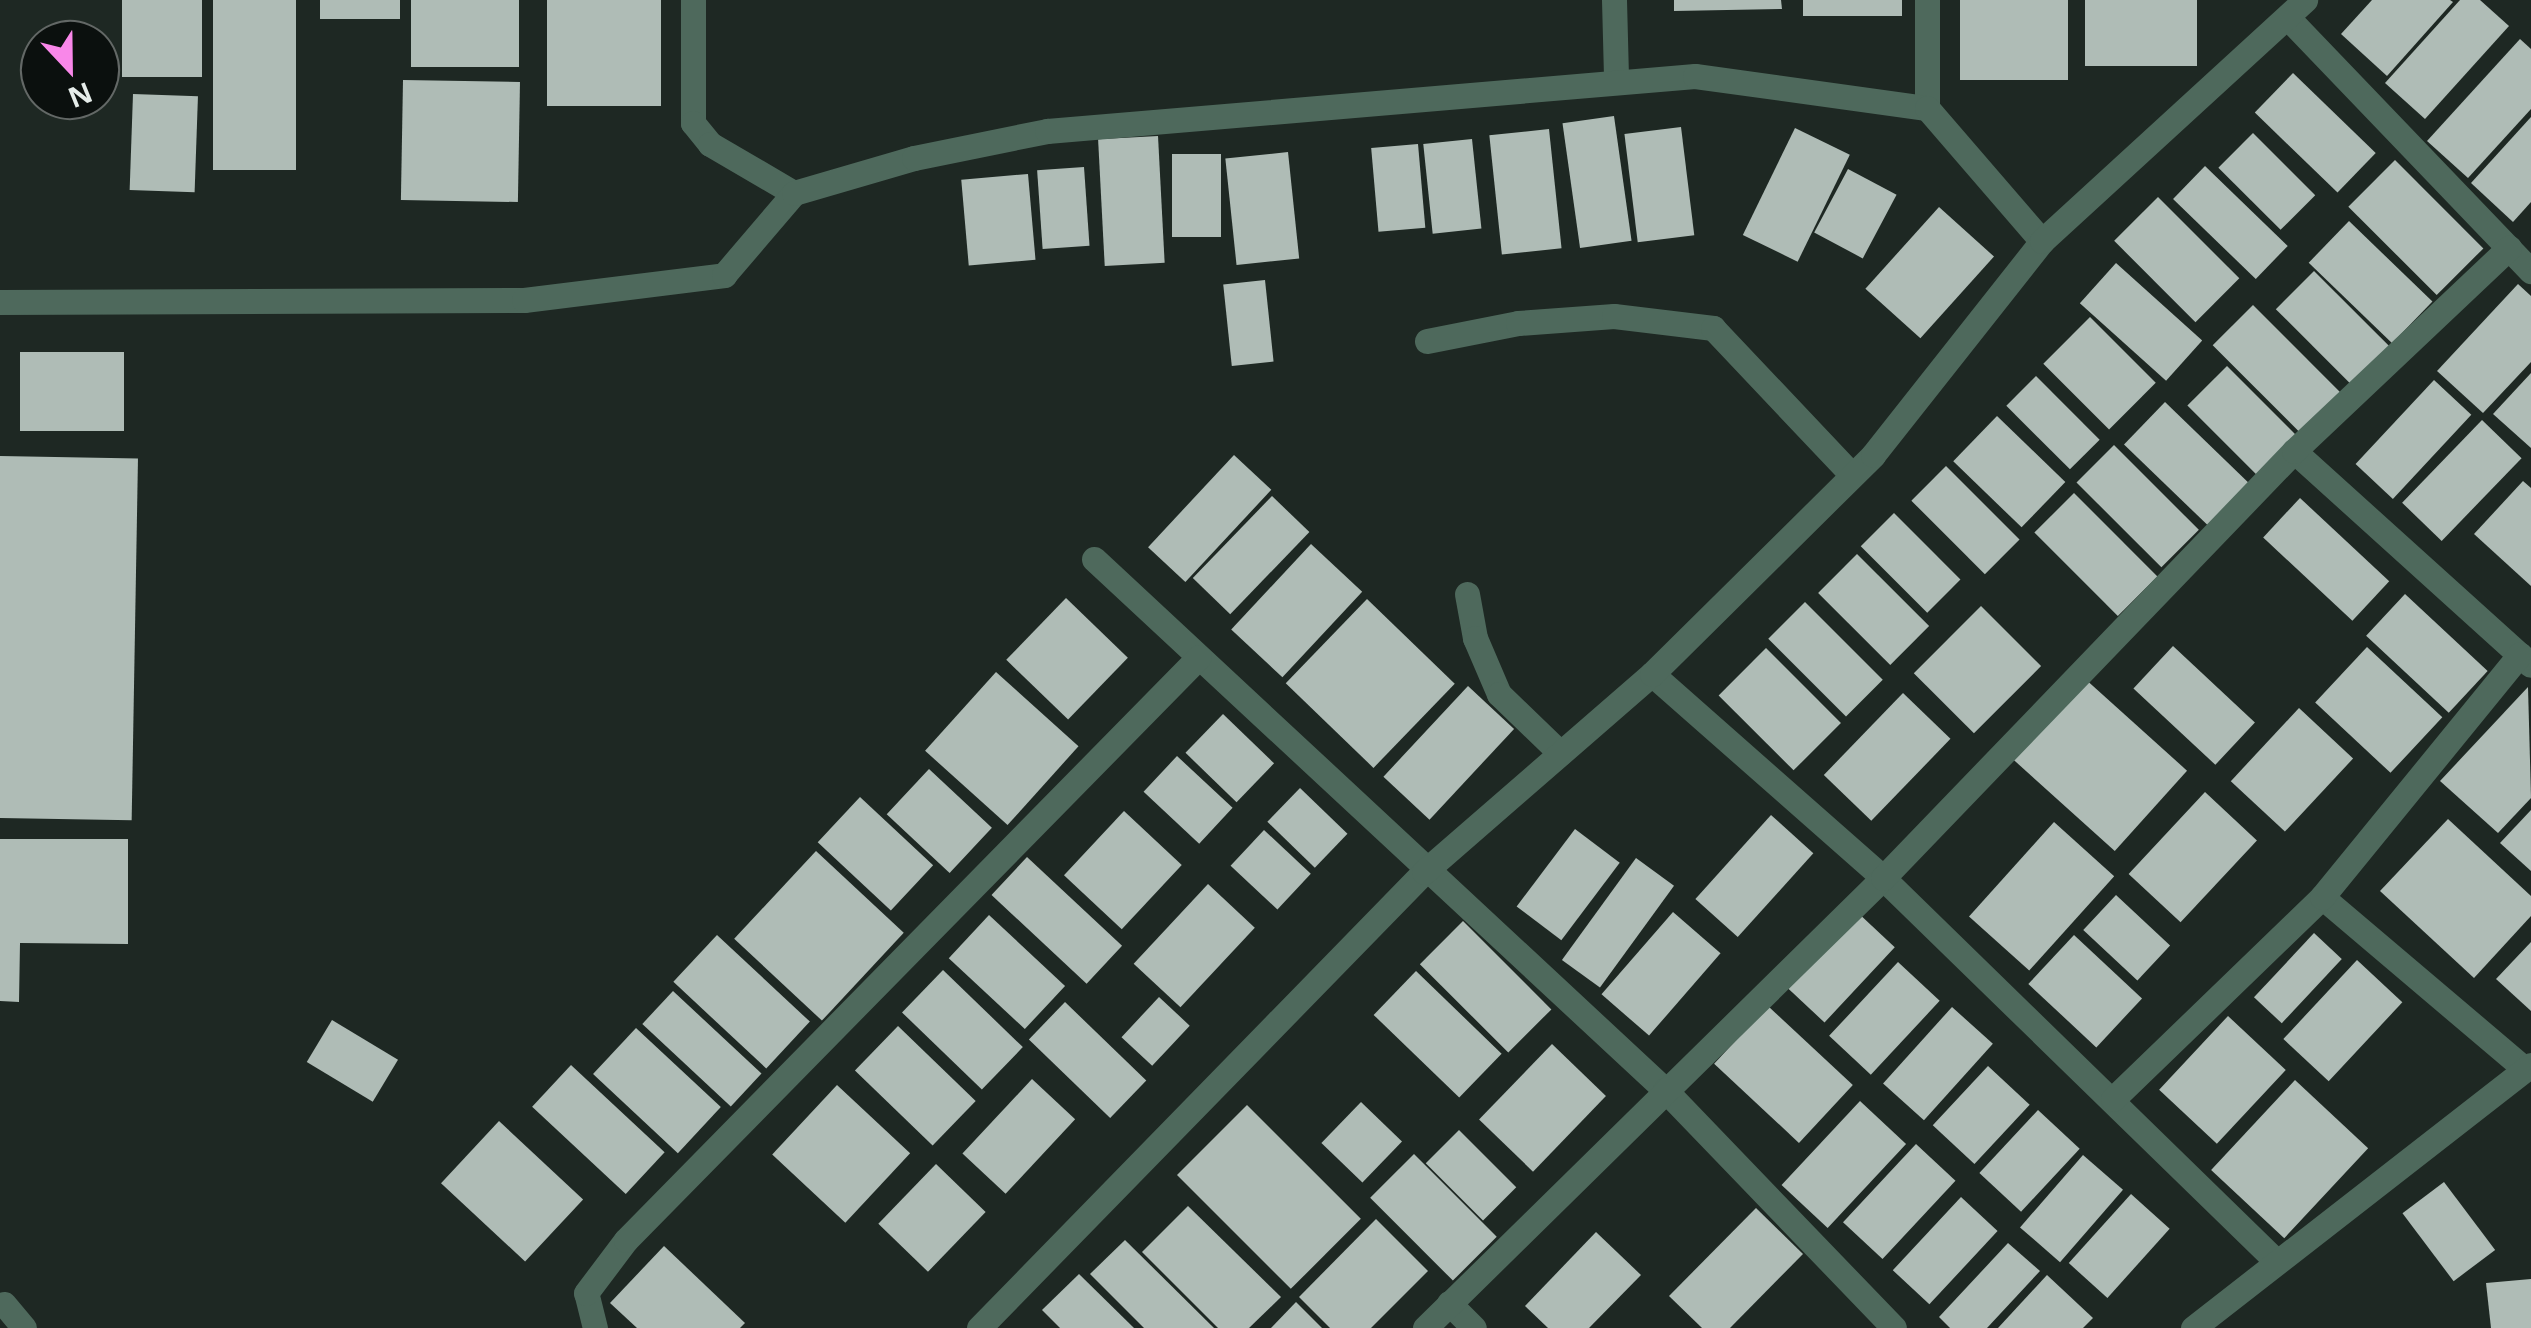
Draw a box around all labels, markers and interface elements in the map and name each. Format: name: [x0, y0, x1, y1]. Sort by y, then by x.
north arrow: [20, 20, 120, 120]
text: N: [63, 74, 98, 118]

